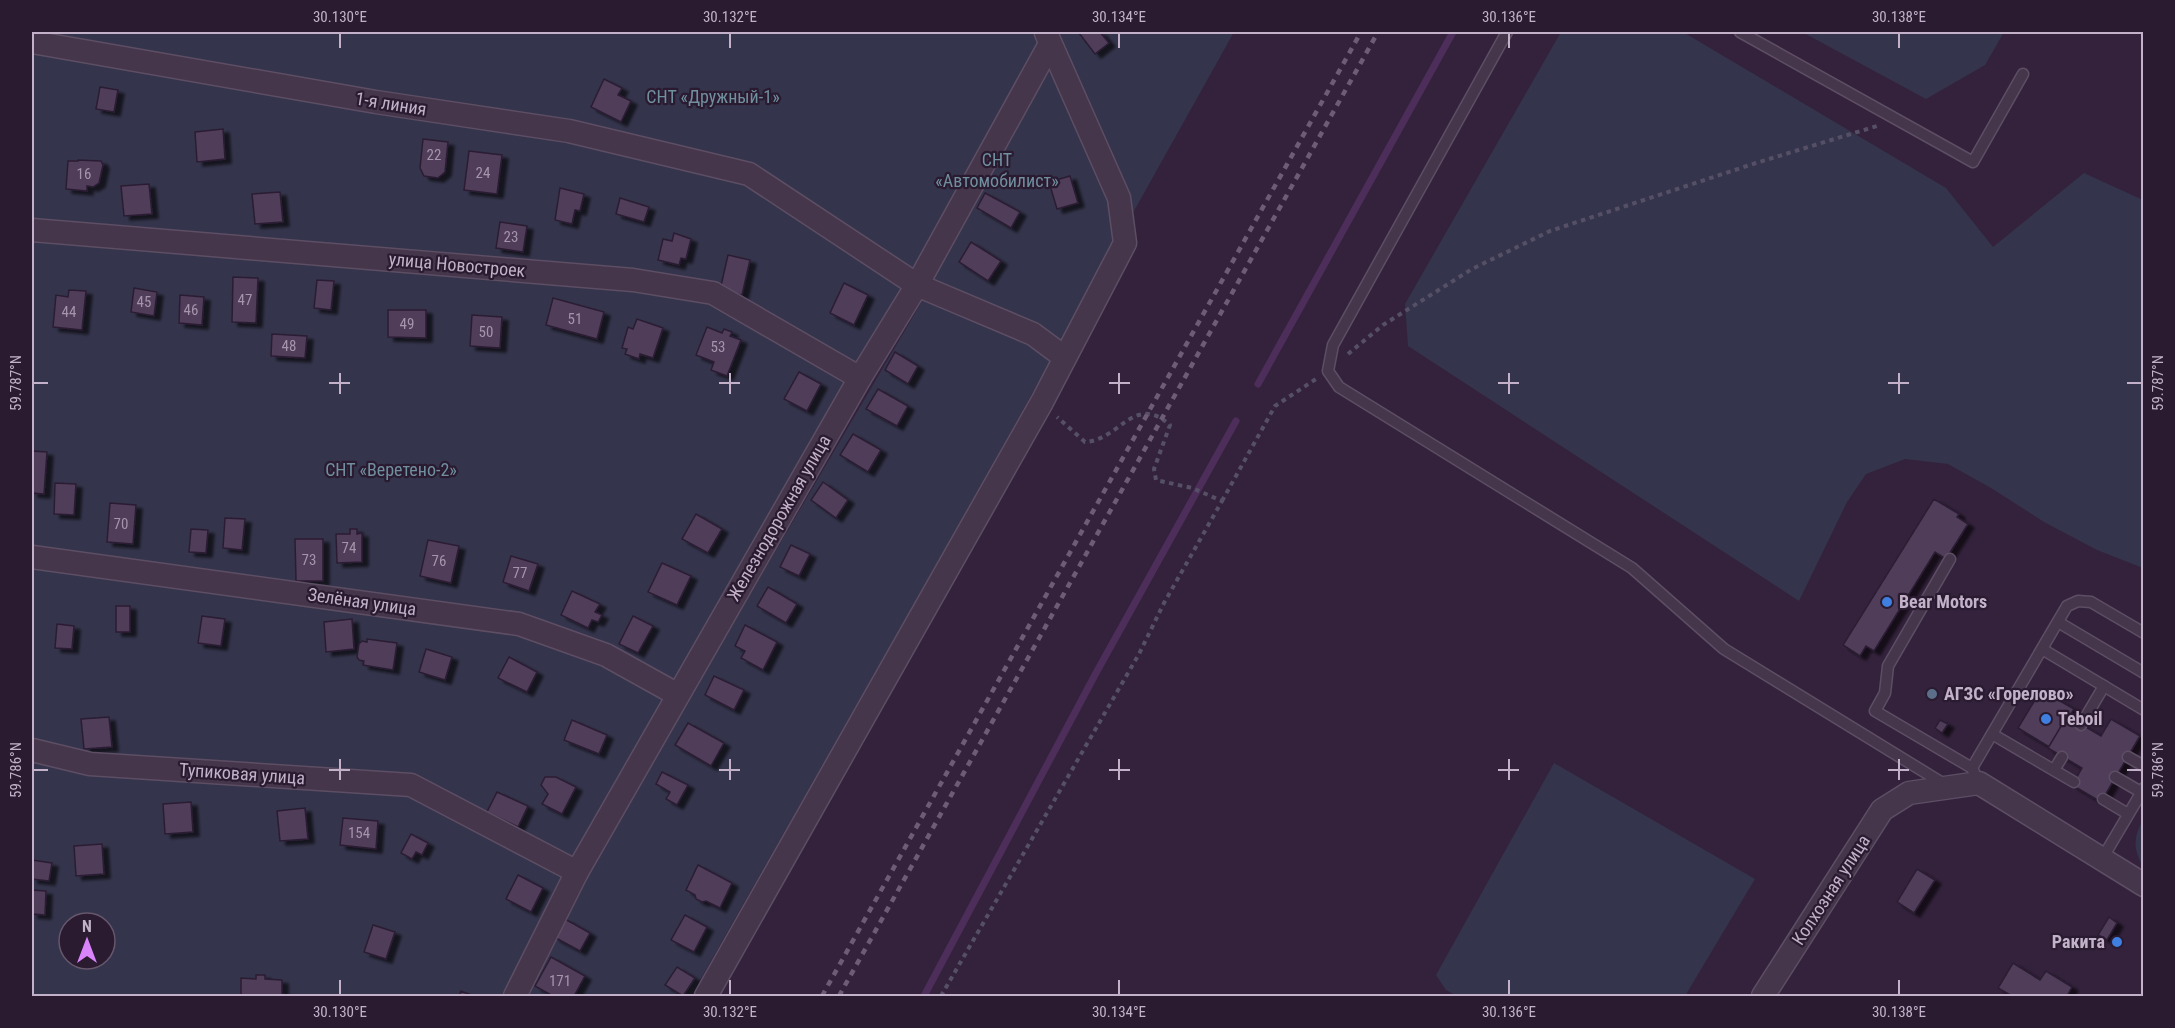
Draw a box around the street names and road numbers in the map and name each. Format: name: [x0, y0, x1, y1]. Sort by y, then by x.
street label: 1-я линия: [354, 88, 428, 119]
street label: улица Новостроек: [388, 248, 527, 281]
street label: Железнодорожная улица: [722, 431, 835, 604]
street label: Зелёная улица: [306, 583, 418, 620]
street label: Тупиковая улица: [178, 759, 306, 788]
street label: Колхозная улица: [1787, 831, 1874, 949]

